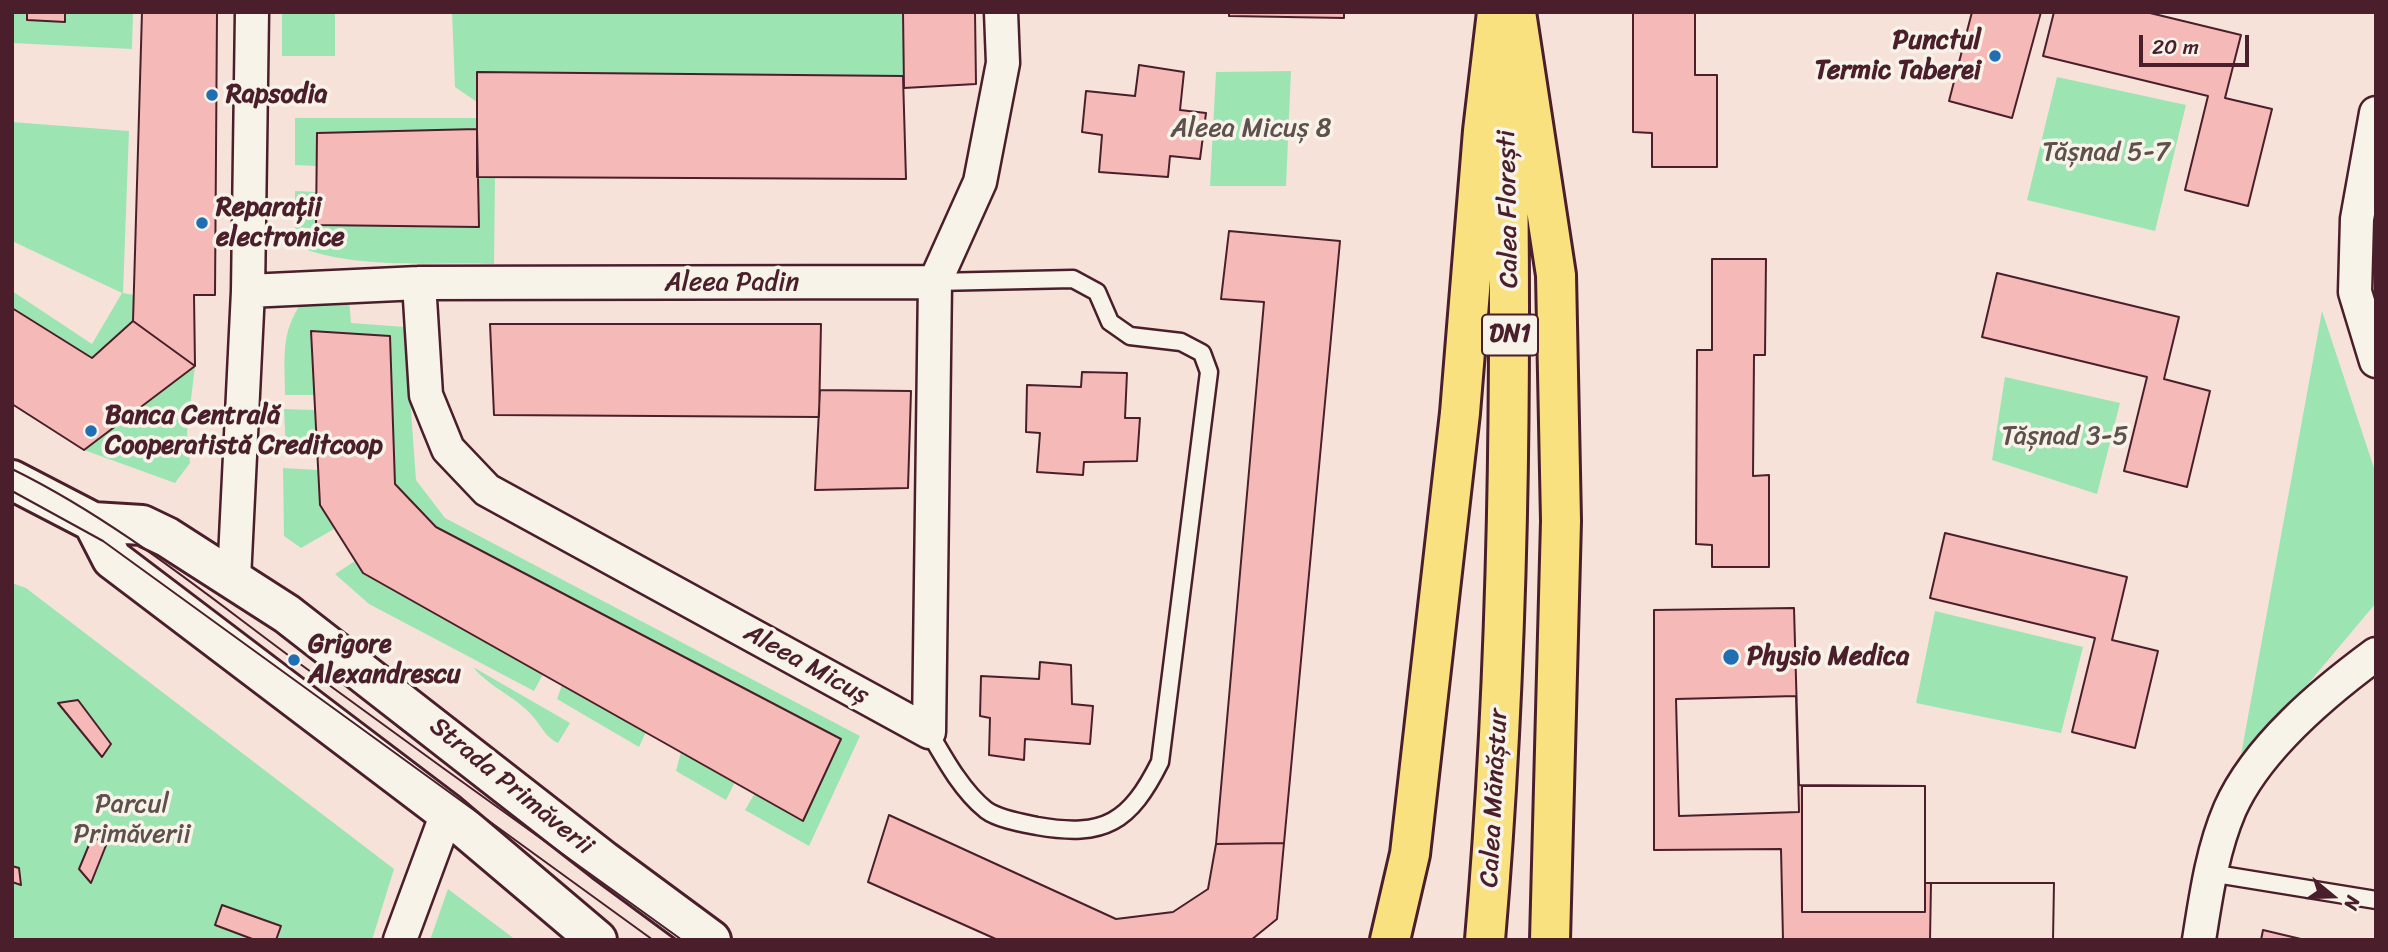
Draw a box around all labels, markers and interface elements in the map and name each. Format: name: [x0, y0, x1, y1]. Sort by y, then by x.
scale bar: [2143, 21, 2253, 65]
place label: Punctul Termic Taberei: [1815, 25, 1981, 86]
text: 20 m: [2152, 28, 2199, 66]
marker: Punctul Termic Taberei: [1987, 48, 2003, 64]
place label: Rapsodia: [226, 79, 328, 111]
marker: Rapsodia: [204, 87, 220, 103]
park label: Aleea Micuș 8: [1171, 113, 1331, 145]
street label: Calea Florești: [1492, 130, 1526, 288]
park label: Tășnad 5-7: [2042, 137, 2170, 169]
place label: Reparații electronice: [216, 192, 345, 254]
marker: Reparații electronice: [194, 215, 210, 231]
street label: Aleea Padin: [665, 267, 799, 299]
road number: DN1: [1482, 314, 1538, 356]
place label: Banca Centrală Cooperatistă Creditcoop: [105, 400, 383, 462]
park label: Tășnad 3-5: [2002, 421, 2128, 453]
marker: Banca Centrală Cooperatistă Creditcoop: [83, 423, 99, 439]
street label: Aleea Micuș: [738, 618, 874, 712]
place label: Grigore Alexandrescu: [308, 629, 461, 690]
place label: Physio Medica: [1747, 641, 1909, 673]
marker: Physio Medica: [1721, 647, 1741, 667]
marker: Grigore Alexandrescu: [286, 652, 302, 668]
street label: Calea Mănăștur: [1475, 708, 1515, 888]
street label: Strada Primăverii: [423, 711, 599, 863]
park label: Parcul Primăverii: [73, 789, 191, 850]
north arrow: [2297, 861, 2367, 931]
text: N: [2335, 891, 2370, 915]

